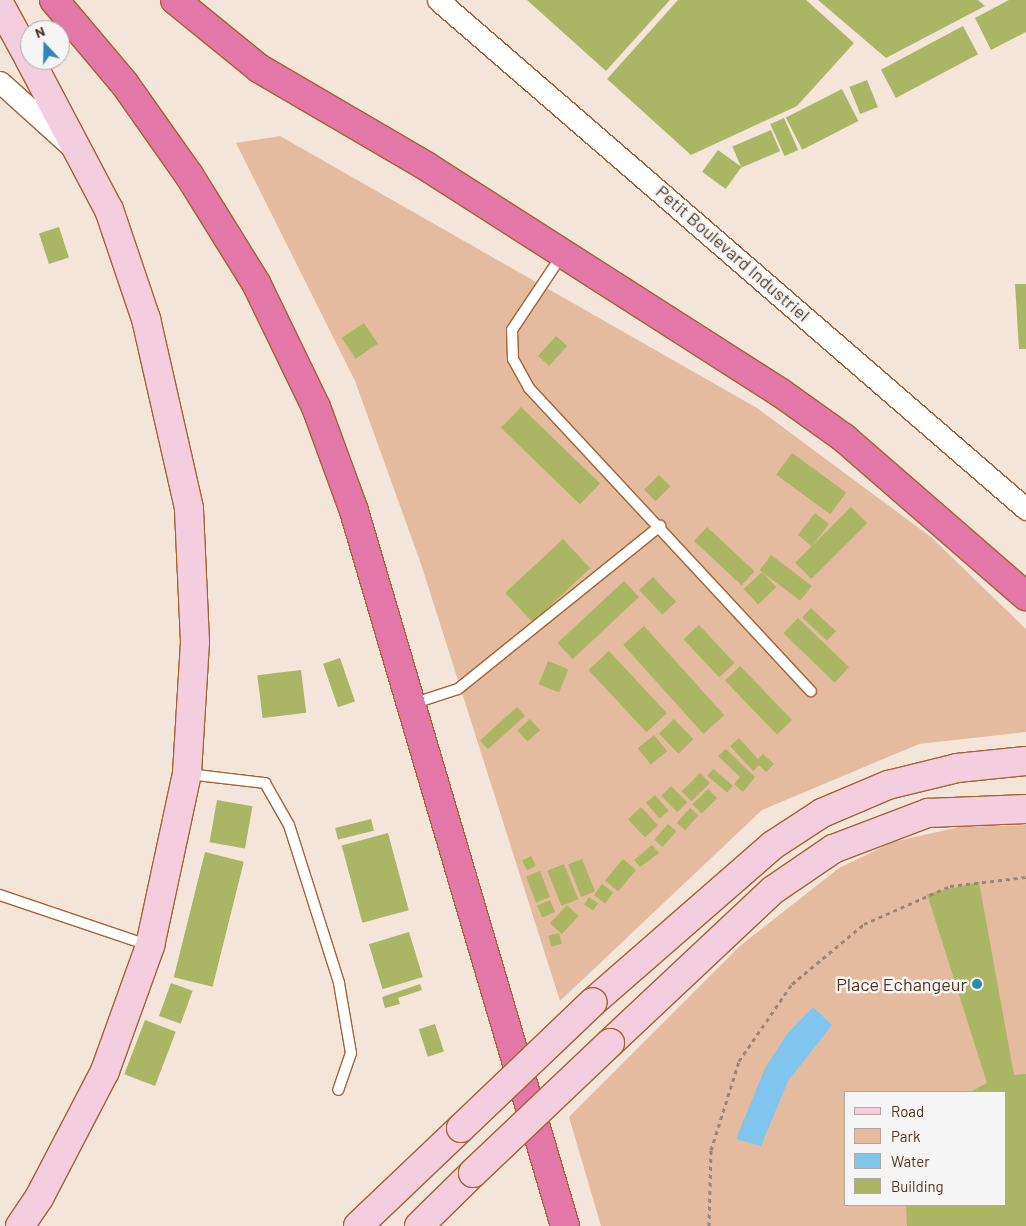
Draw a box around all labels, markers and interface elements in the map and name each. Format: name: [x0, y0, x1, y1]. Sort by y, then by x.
north arrow: [20, 20, 70, 70]
text: N: [32, 22, 47, 41]
street label: Petit Boulevard Industriel: [652, 180, 814, 326]
place label: Place Echangeur: [836, 973, 967, 995]
marker: Place Echangeur: [971, 978, 983, 990]
legend: [844, 1091, 1006, 1206]
text: Road: [891, 1102, 924, 1120]
text: Park: [891, 1127, 920, 1145]
text: Water: [891, 1152, 930, 1170]
text: Building: [891, 1177, 944, 1195]

